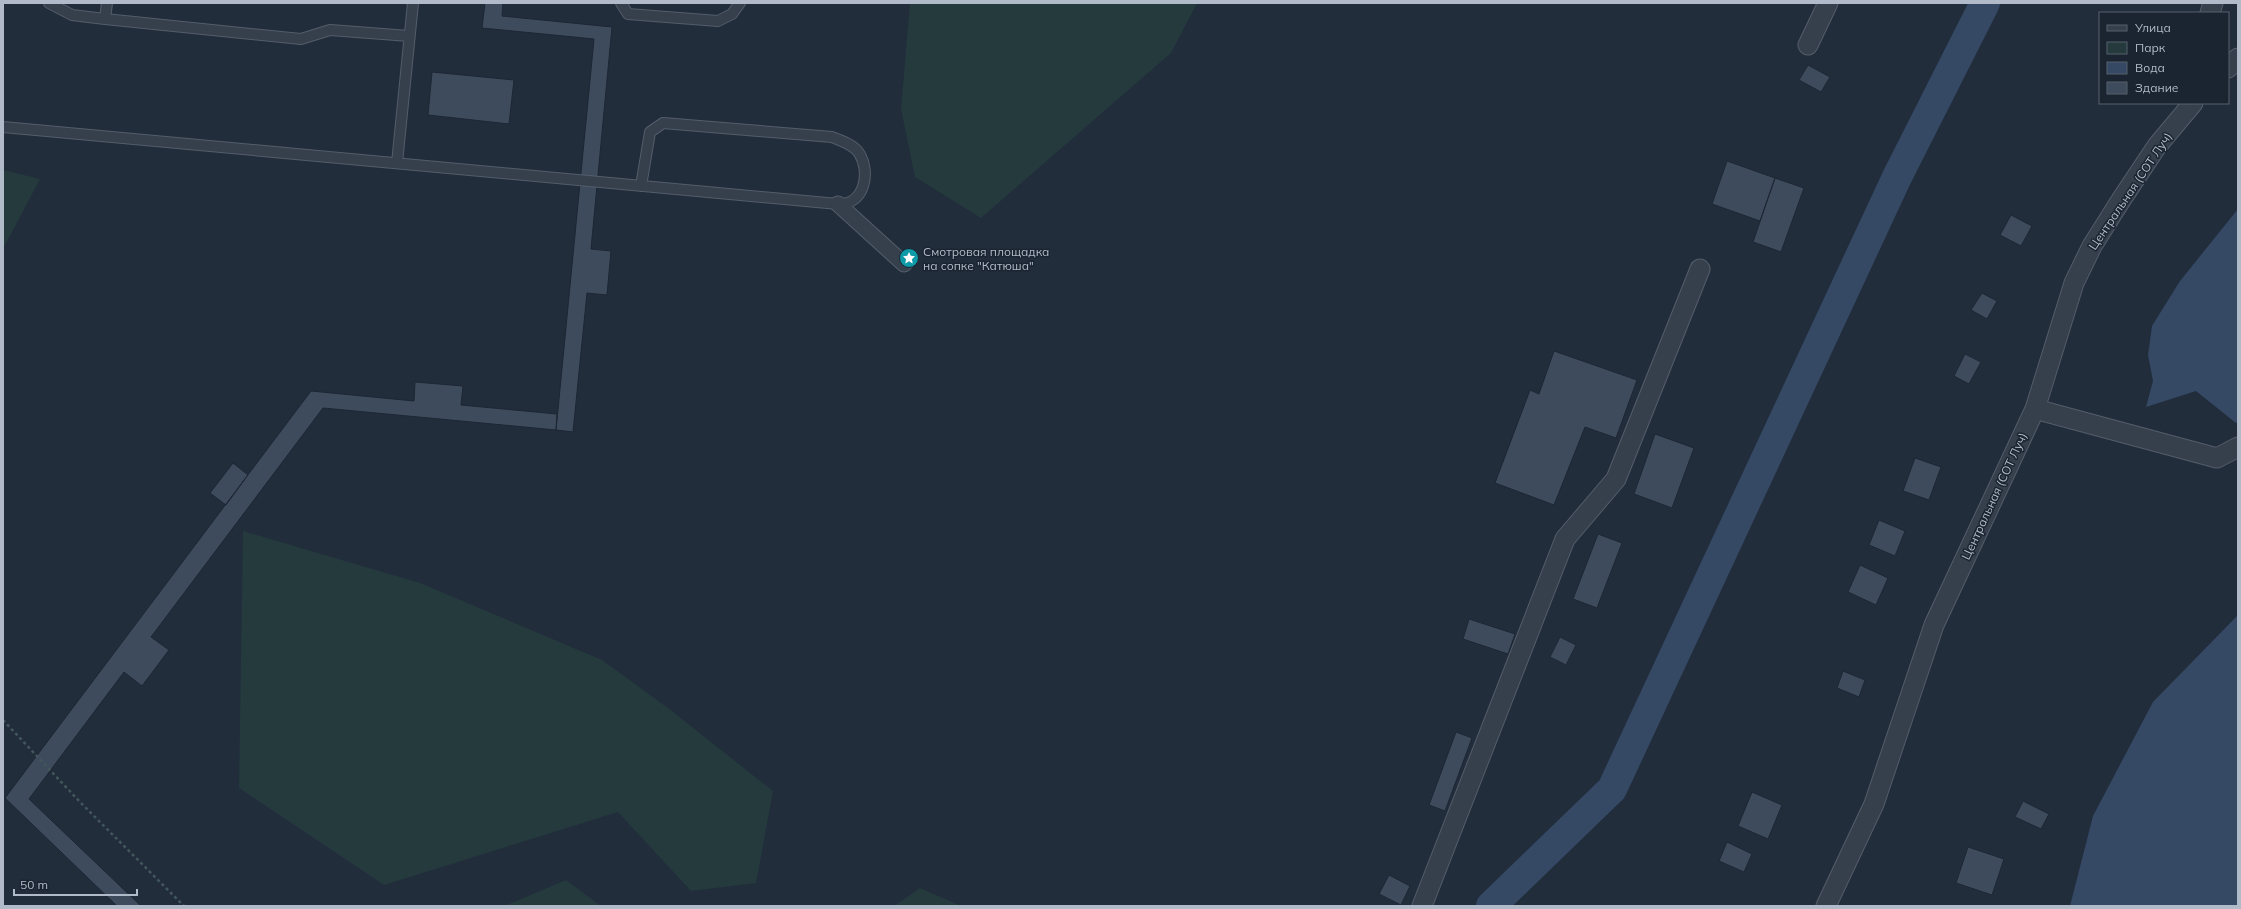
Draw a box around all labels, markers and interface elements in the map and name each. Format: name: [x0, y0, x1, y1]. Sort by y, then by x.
legend: [2099, 12, 2229, 104]
text: Улица: [2134, 20, 2171, 35]
text: Парк: [2135, 40, 2166, 55]
text: Вода: [2135, 60, 2165, 75]
text: Здание: [2135, 80, 2179, 95]
street label: Центральная (СОТ Луч): [2085, 129, 2175, 253]
place label: Смотровая площадка на сопке "Катюша": [923, 244, 1049, 273]
place icon: Смотровая площадка на сопке "Катюша": [898, 247, 920, 269]
street label: Центральная (СОТ Луч): [1958, 430, 2030, 562]
scale bar: [14, 871, 137, 897]
text: 50 m: [20, 877, 48, 892]

